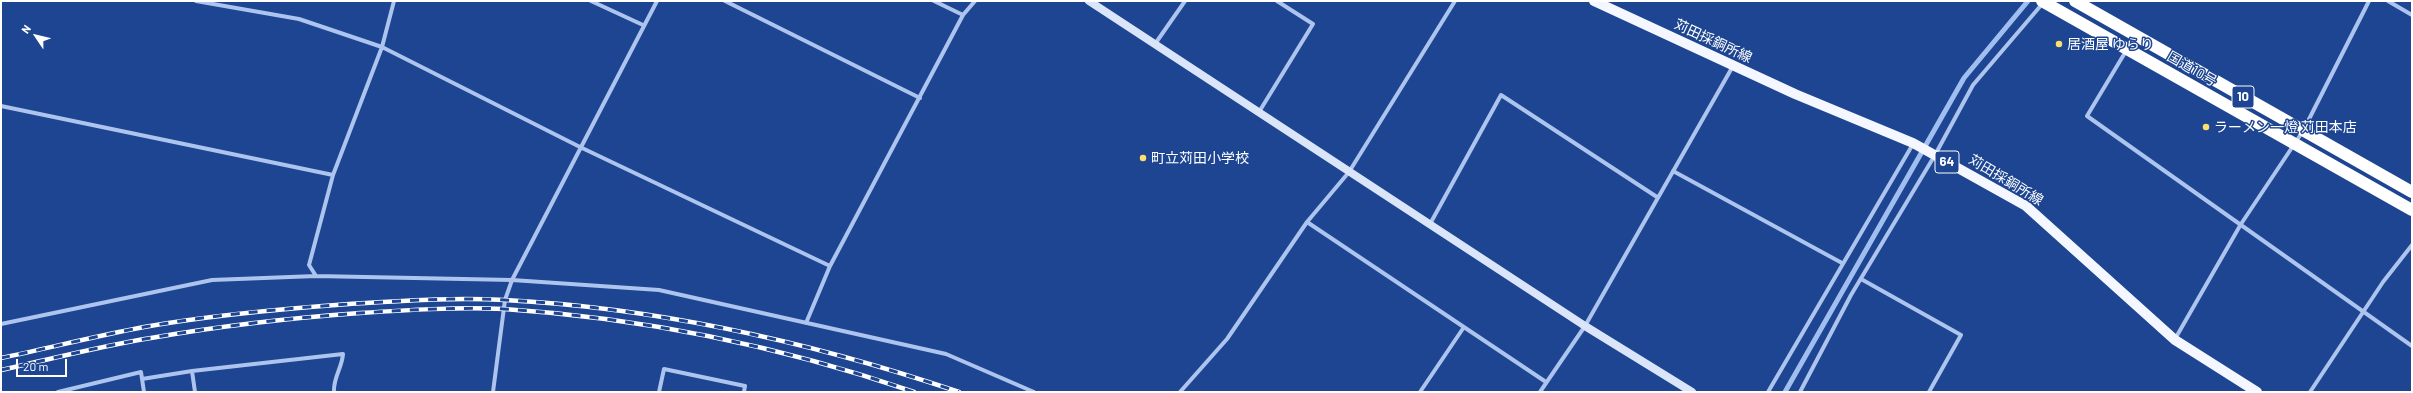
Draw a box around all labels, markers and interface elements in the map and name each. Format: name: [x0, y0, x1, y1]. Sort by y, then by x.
north arrow: [16, 16, 56, 56]
street label: 苅田採銅所線: [1671, 16, 1755, 66]
text: N: [18, 22, 33, 36]
place label: 居酒屋 ゆらり: [2067, 36, 2154, 52]
marker: 居酒屋 ゆらり: [2054, 39, 2064, 49]
street label: 国道10号: [2164, 48, 2220, 90]
road number: 10: [2232, 86, 2254, 108]
place label: ラーメン一燈 苅田本店: [2214, 119, 2357, 135]
marker: ラーメン一燈 苅田本店: [2201, 122, 2211, 132]
place label: 町立苅田小学校: [1151, 150, 1249, 166]
road number: 64: [1935, 151, 1959, 173]
street label: 苅田採銅所線: [1966, 151, 2046, 209]
marker: 町立苅田小学校: [1138, 153, 1148, 163]
scale bar: [18, 351, 69, 377]
text: 20 m: [23, 359, 49, 373]

